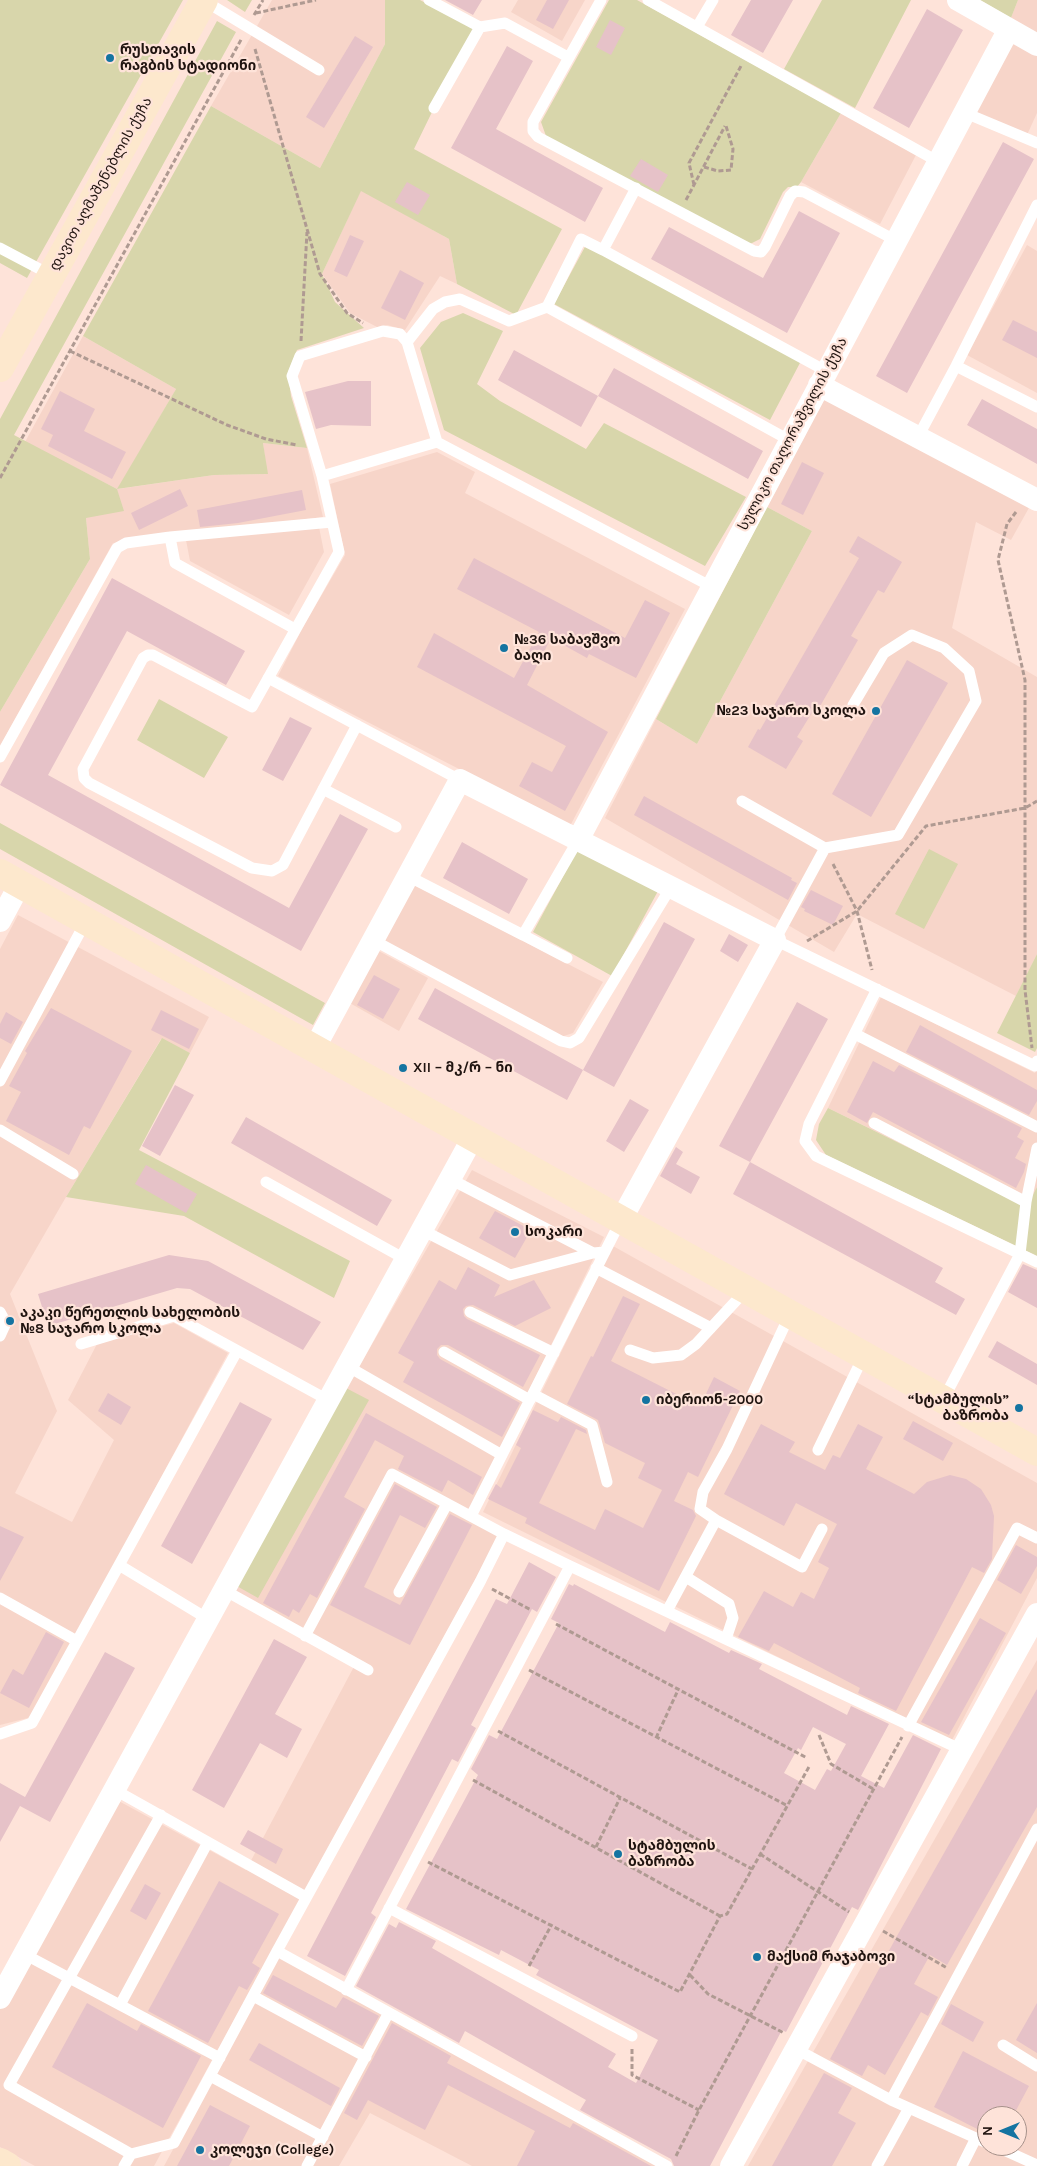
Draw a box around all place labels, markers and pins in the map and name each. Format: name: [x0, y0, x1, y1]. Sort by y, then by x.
place label: რუსთავის რაგბის სტადიონი: [120, 42, 256, 74]
marker: რუსთავის რაგბის სტადიონი: [104, 52, 116, 64]
place label: №36 საბავშვო ბაღი: [514, 632, 620, 664]
marker: №36 საბავშვო ბაღი: [498, 642, 510, 654]
place label: №23 საჯარო სკოლა: [716, 703, 866, 719]
marker: №23 საჯარო სკოლა: [870, 705, 882, 717]
place label: XII – მკ/რ – ნი: [413, 1060, 513, 1076]
marker: XII – მკ/რ – ნი: [397, 1062, 409, 1074]
place label: სოკარი: [525, 1224, 583, 1240]
marker: სოკარი: [509, 1226, 521, 1238]
place label: აკაკი წერეთლის სახელობის №8 საჯარო სკოლა: [20, 1305, 240, 1338]
marker: აკაკი წერეთლის სახელობის №8 საჯარო სკოლა: [4, 1315, 16, 1327]
place label: იბერიონ-2000: [656, 1392, 763, 1408]
place label: “სტამბულის” ბაზრობა: [908, 1392, 1009, 1424]
marker: იბერიონ-2000: [640, 1394, 652, 1406]
marker: “სტამბულის” ბაზრობა: [1013, 1402, 1025, 1414]
place label: სტამბულის ბაზრობა: [628, 1838, 716, 1870]
marker: სტამბულის ბაზრობა: [612, 1848, 624, 1860]
place label: მაქსიმ რაჯაბოვი: [767, 1949, 895, 1965]
marker: მაქსიმ რაჯაბოვი: [751, 1951, 763, 1963]
place label: კოლეჯი (College): [210, 2142, 334, 2158]
marker: კოლეჯი (College): [194, 2144, 206, 2156]

